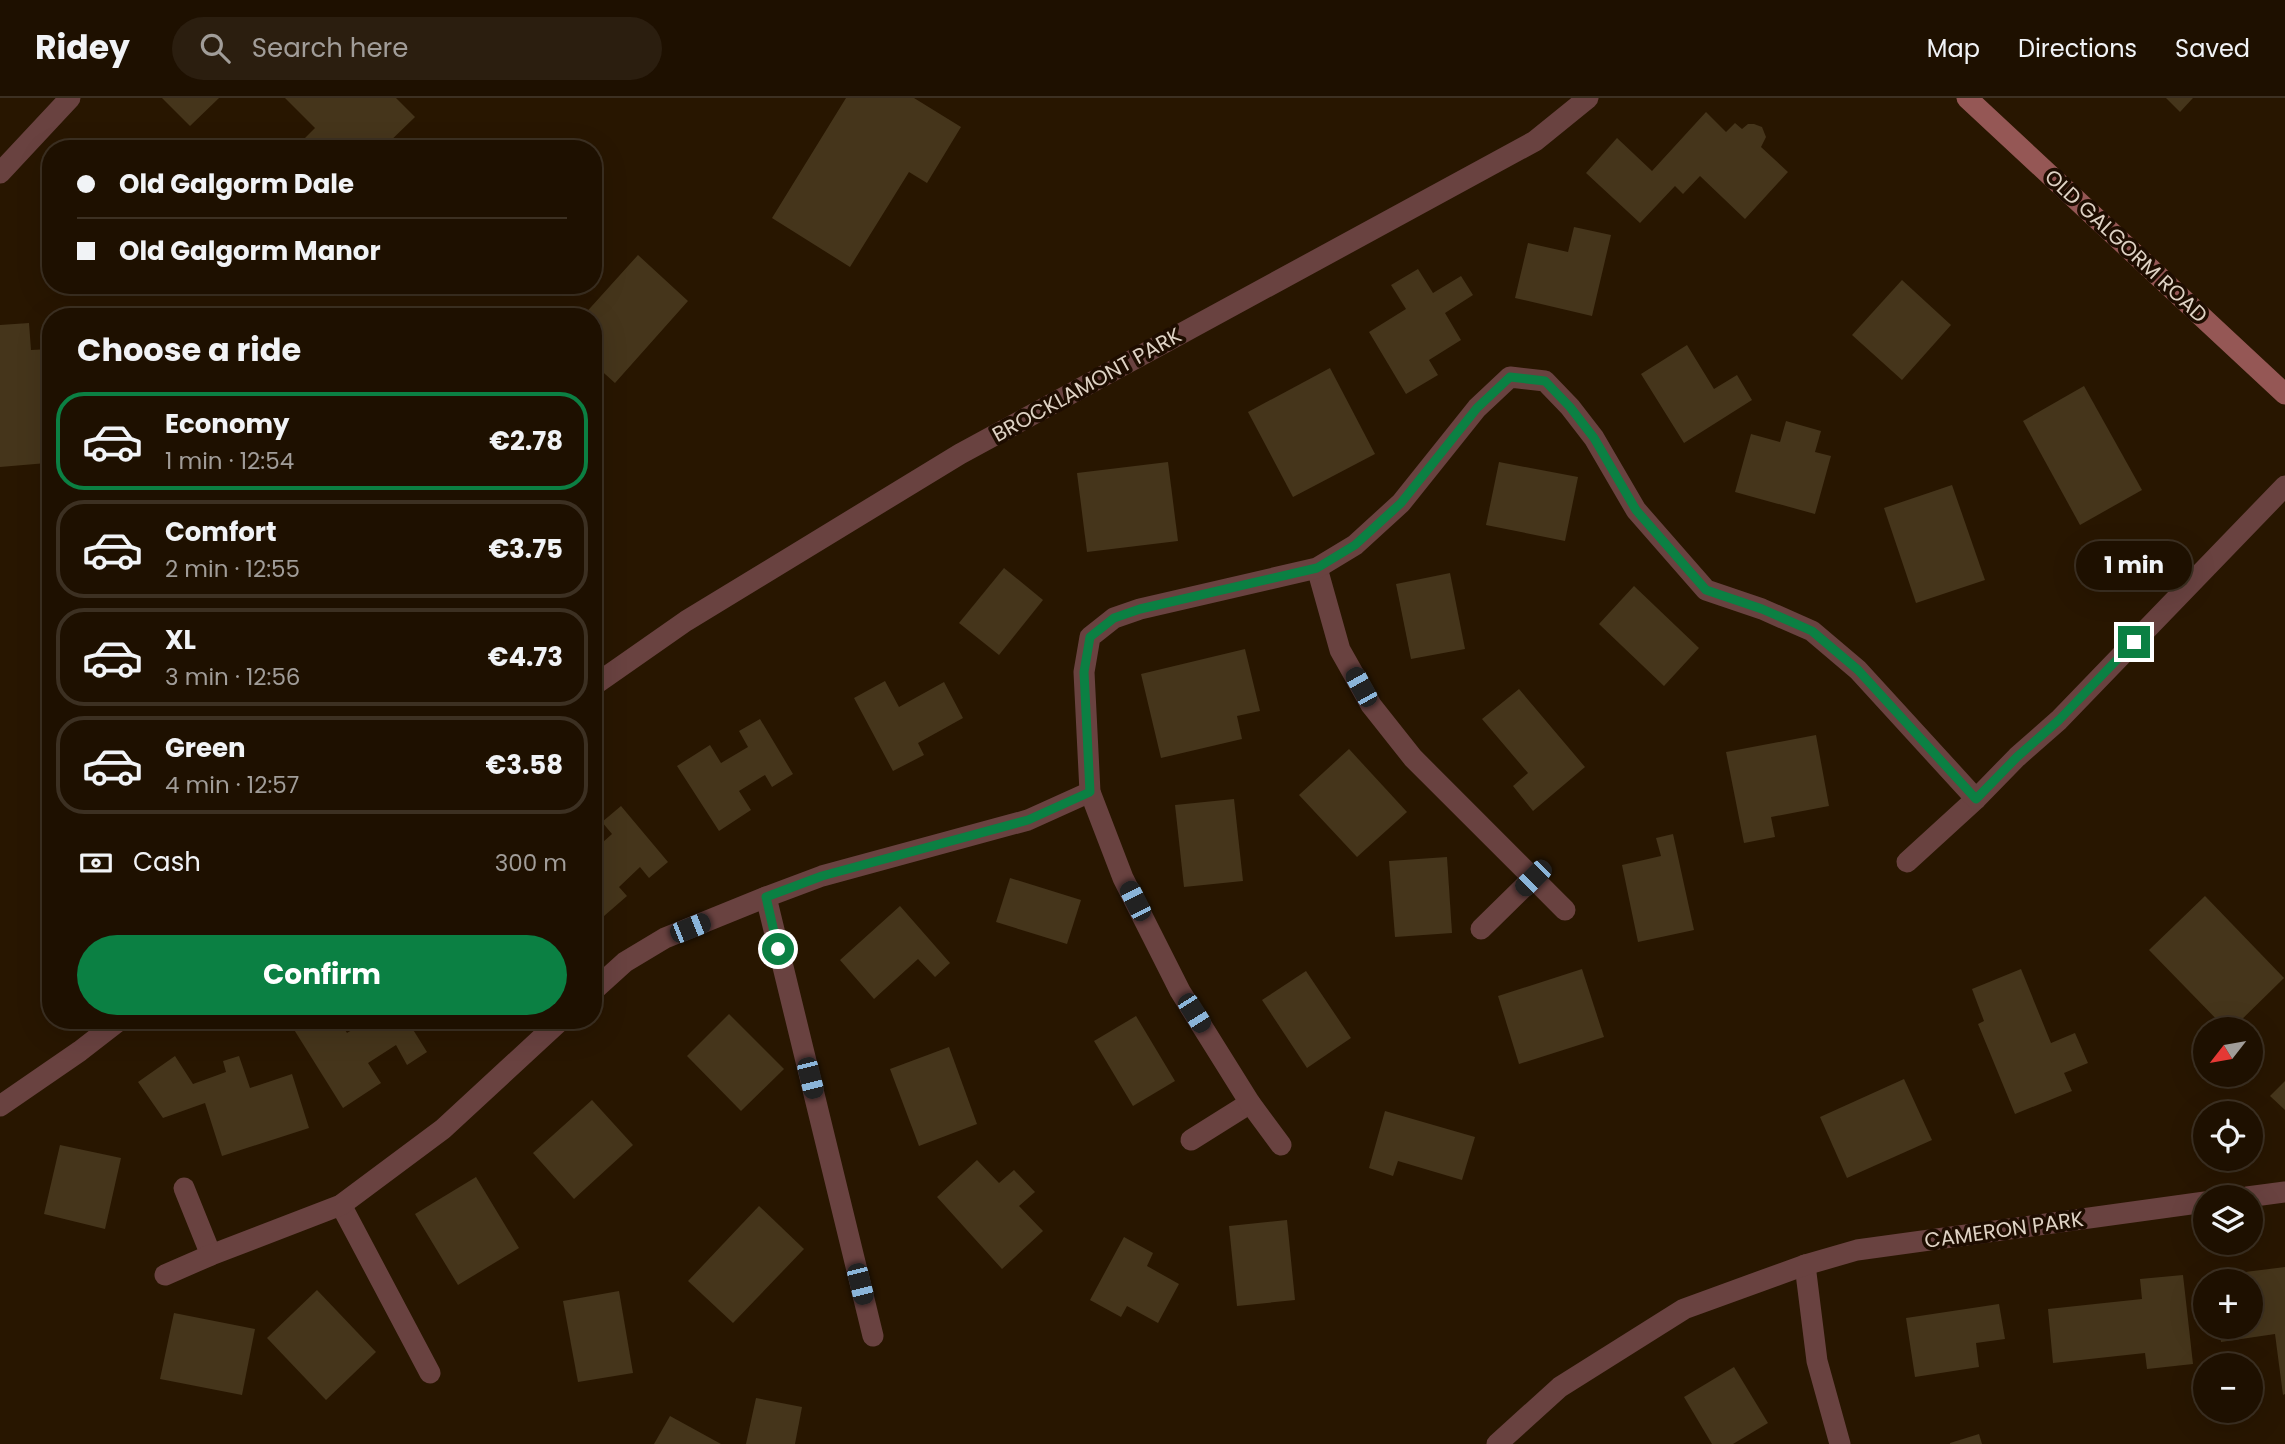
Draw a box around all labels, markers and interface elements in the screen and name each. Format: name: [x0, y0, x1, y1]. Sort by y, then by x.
search box: [172, 17, 662, 80]
text: Ridey: [35, 24, 130, 71]
icon: search: [196, 29, 234, 67]
text: Search here: [252, 30, 408, 66]
text: Map: [1927, 32, 1980, 65]
text: Directions: [2018, 32, 2137, 65]
text: Saved: [2175, 32, 2250, 65]
street label: OLD GALGORM ROAD: [2039, 162, 2214, 329]
text: Old Galgorm Dale: [119, 166, 354, 202]
text: Old Galgorm Manor: [119, 233, 381, 269]
street label: BROCKLAMONT PARK: [987, 320, 1187, 449]
text: Choose a ride: [77, 327, 301, 372]
text: Economy: [165, 406, 289, 442]
icon: car: [81, 410, 144, 473]
text: €2.78: [489, 423, 563, 459]
text: 1 min · 12:54: [165, 445, 294, 477]
text: Comfort: [165, 514, 277, 550]
icon: car: [81, 518, 144, 581]
text: €3.75: [488, 531, 563, 567]
callout: 1 min: [2076, 540, 2192, 589]
text: 1 min: [2104, 549, 2164, 581]
text: 2 min · 12:55: [165, 553, 300, 585]
text: XL: [165, 622, 196, 658]
icon: car: [81, 626, 144, 689]
route end: [2118, 626, 2150, 658]
text: €4.73: [488, 639, 563, 675]
text: 3 min · 12:56: [165, 661, 300, 693]
car: [1342, 664, 1381, 710]
text: Green: [165, 730, 246, 766]
icon: car: [81, 734, 144, 797]
text: €3.58: [485, 747, 563, 783]
text: 4 min · 12:57: [165, 769, 299, 801]
icon: cash: [77, 844, 115, 882]
text: Cash: [133, 844, 201, 880]
text: 300 m: [495, 847, 567, 879]
car: [1511, 856, 1556, 900]
car: [1117, 878, 1154, 924]
car: [667, 910, 714, 946]
route start: [762, 933, 794, 965]
button: Confirm: [77, 935, 567, 1015]
car: [1174, 990, 1215, 1036]
north arrow: [2193, 1017, 2263, 1087]
map controls: [2193, 1017, 2263, 1423]
car: [795, 1055, 826, 1101]
button: locate: [2193, 1101, 2263, 1171]
button: layers: [2193, 1185, 2263, 1255]
street label: CAMERON PARK: [1922, 1204, 2086, 1255]
car: [845, 1261, 876, 1307]
button: +: [2193, 1269, 2263, 1339]
button: −: [2193, 1353, 2263, 1423]

